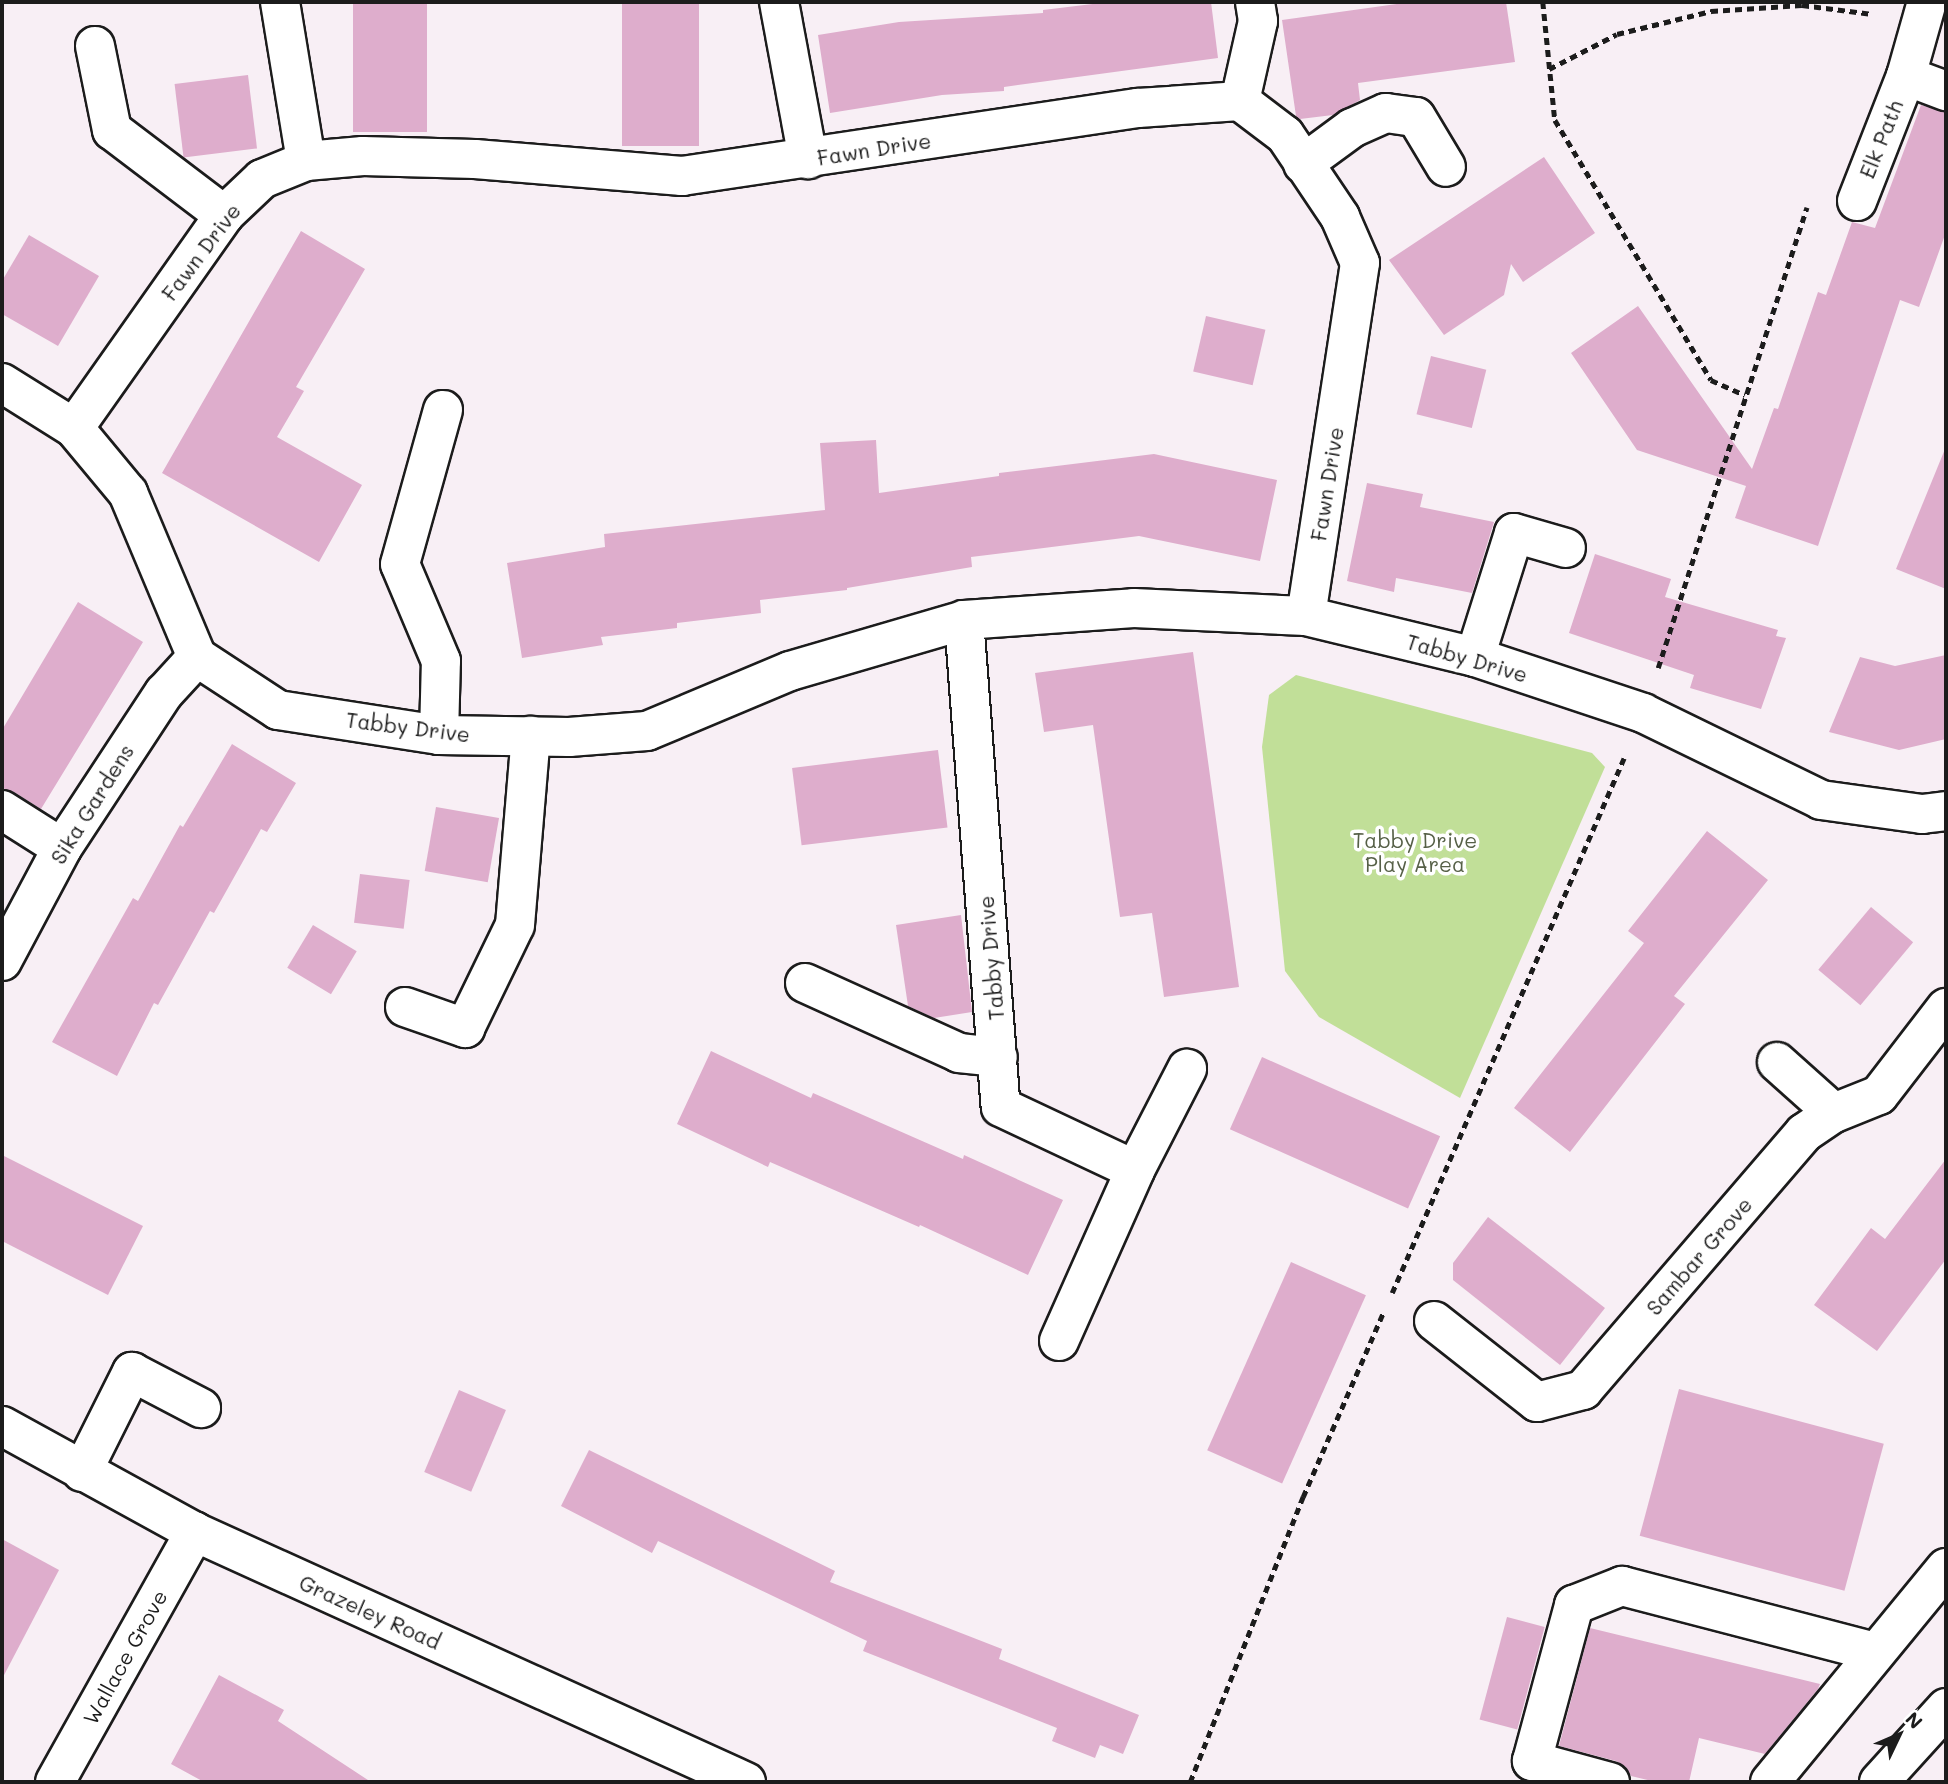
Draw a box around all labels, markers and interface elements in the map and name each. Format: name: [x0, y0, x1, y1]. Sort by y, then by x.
street label: Elk Path: [1854, 96, 1908, 182]
street label: Fawn Drive: [815, 128, 933, 170]
street label: Fawn Drive: [156, 199, 246, 305]
street label: Fawn Drive: [1306, 425, 1348, 543]
street label: Tabby Drive: [1404, 629, 1530, 687]
street label: Tabby Drive: [345, 707, 471, 747]
street label: Sika Gardens: [45, 739, 139, 869]
park label: Tabby Drive Play Area: [1353, 827, 1477, 877]
street label: Tabby Drive: [973, 895, 1009, 1021]
street label: Sambar Grove: [1641, 1192, 1757, 1320]
street label: Grazeley Road: [295, 1570, 445, 1654]
street label: Wallace Grove: [78, 1585, 172, 1729]
north arrow: [1864, 1700, 1934, 1770]
text: N: [1900, 1706, 1928, 1734]

